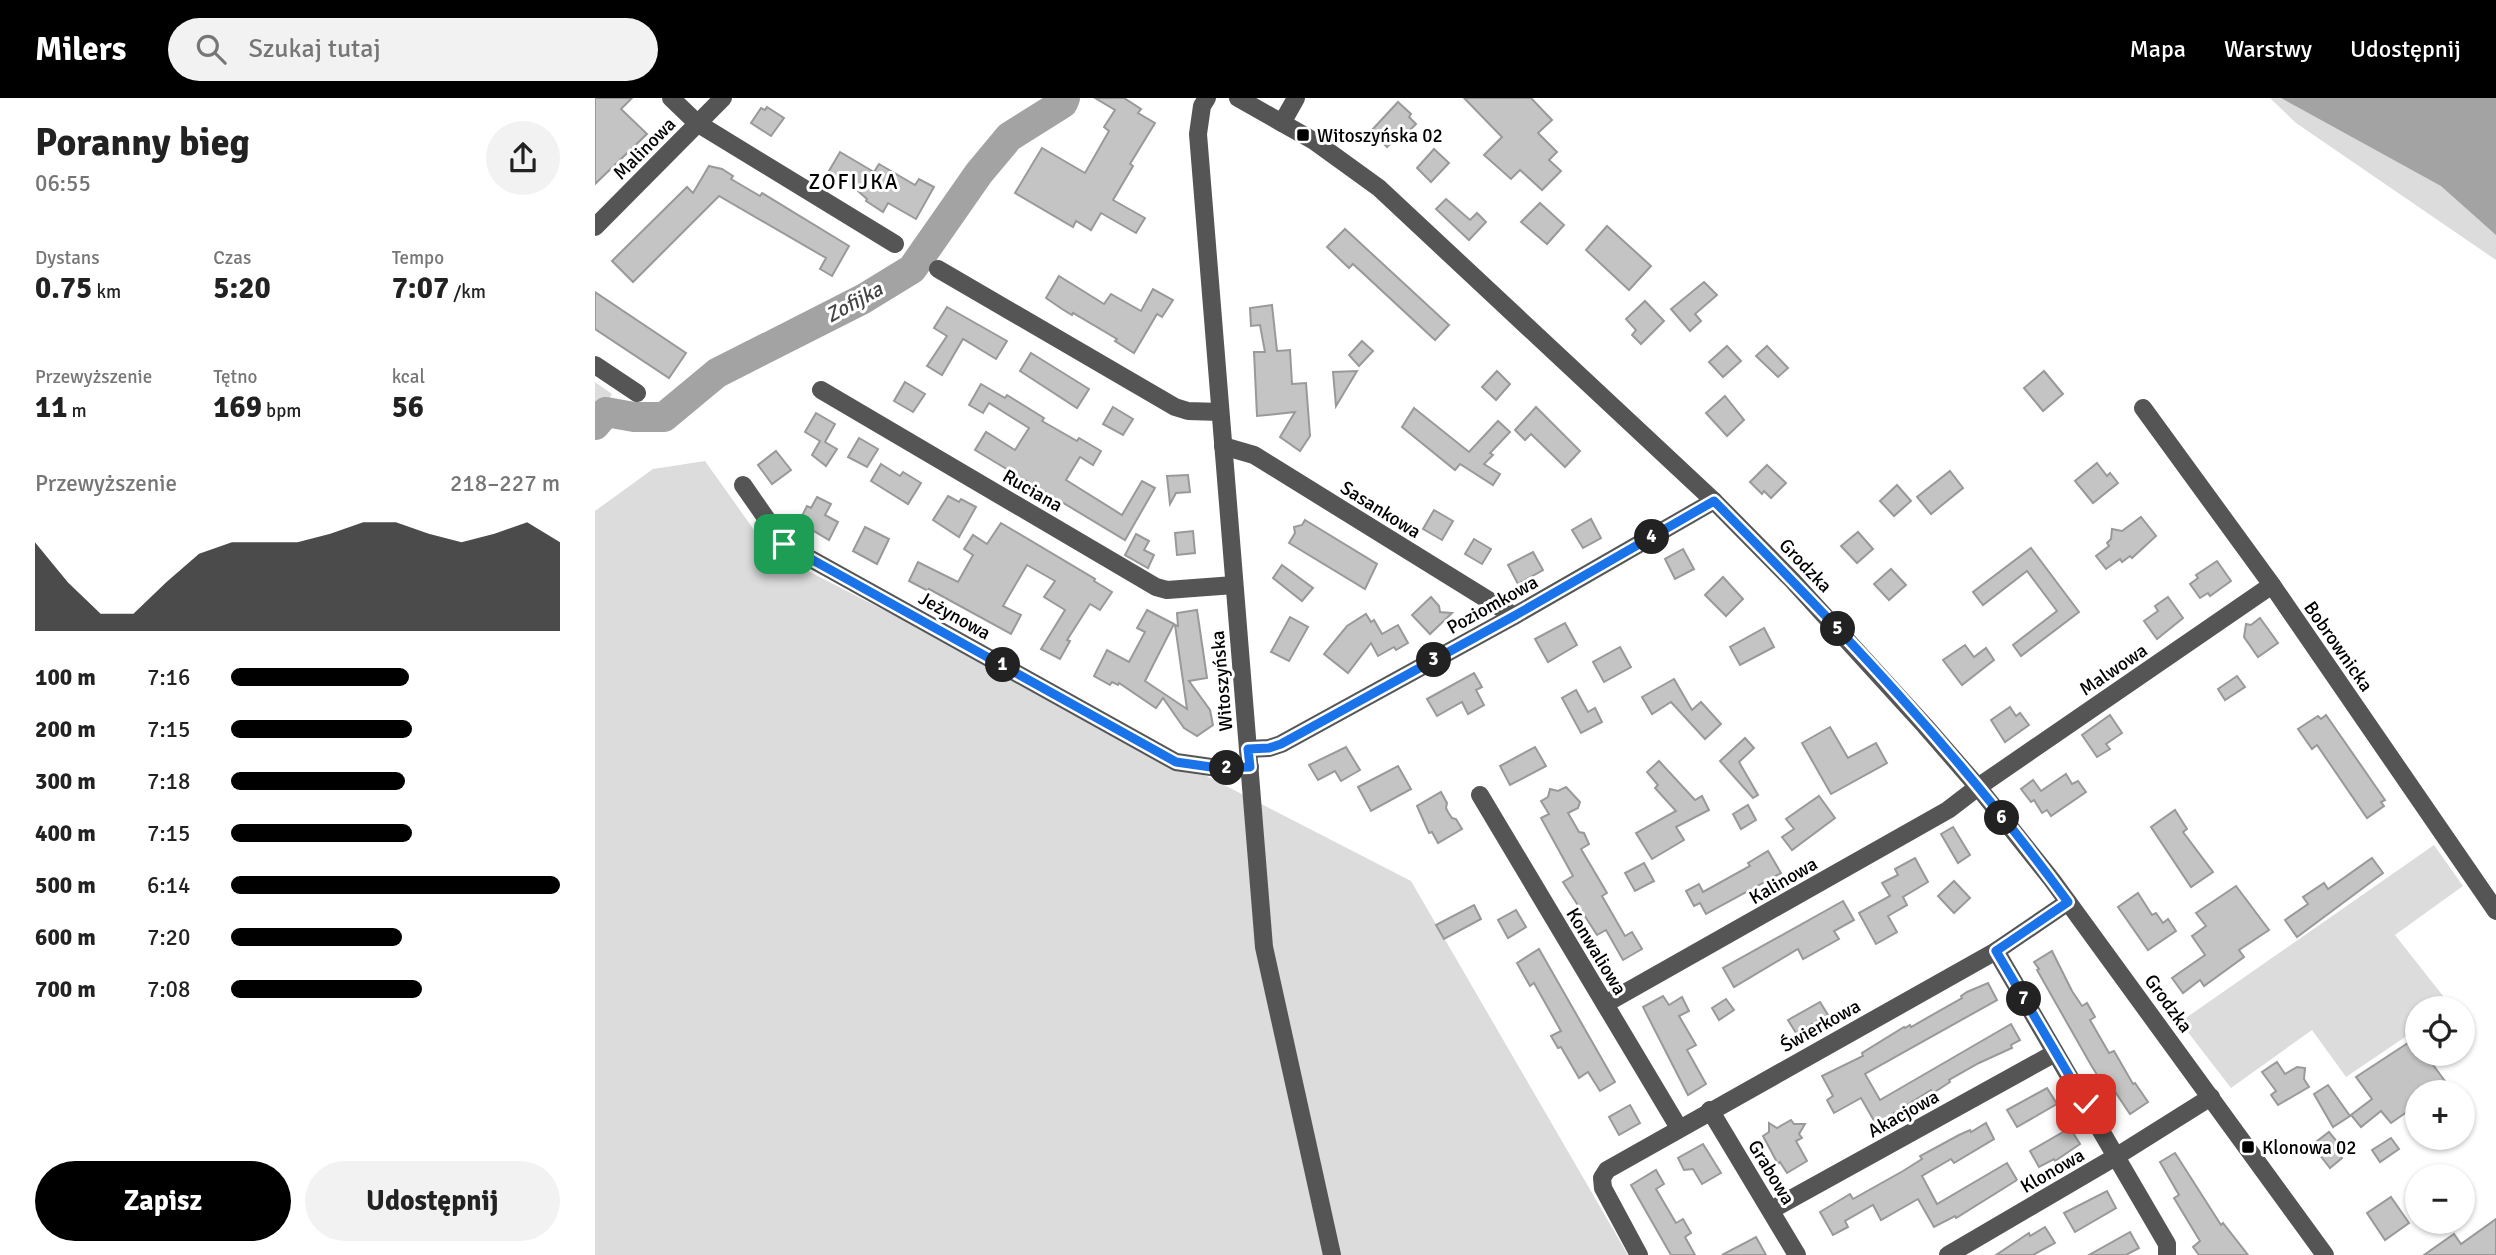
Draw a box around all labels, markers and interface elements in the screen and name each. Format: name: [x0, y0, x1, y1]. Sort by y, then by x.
search box: [168, 18, 658, 81]
text: Milers: [35, 29, 126, 70]
icon: search: [192, 30, 230, 68]
text: Szukaj tutaj: [248, 33, 381, 65]
text: Mapa: [2129, 34, 2186, 64]
text: Warstwy: [2224, 34, 2312, 64]
text: Udostępnij: [2350, 34, 2461, 64]
street label: Malinowa: [608, 112, 681, 185]
text: Poranny bieg: [35, 119, 250, 166]
button: share: [486, 121, 560, 195]
place label: Witoszyńska 02: [1317, 124, 1443, 148]
marker: Witoszyńska 02: [1295, 127, 1311, 143]
text: 06:55: [35, 169, 91, 198]
district label: ZOFIJKA: [808, 169, 900, 195]
text: Dystans: [35, 246, 99, 270]
text: Czas: [213, 246, 251, 270]
text: Tempo: [392, 246, 444, 270]
text: 0.75: [35, 270, 92, 307]
text: 5:20: [213, 270, 271, 307]
text: 7:07: [392, 270, 449, 307]
water label: Zofijka: [821, 275, 888, 328]
text: km: [92, 280, 121, 304]
text: /km: [449, 280, 486, 304]
text: Przewyższenie: [35, 365, 152, 389]
text: Tętno: [213, 365, 258, 389]
text: kcal: [392, 365, 425, 389]
text: 11: [35, 389, 67, 426]
text: 169: [213, 389, 262, 426]
text: 56: [392, 389, 424, 426]
text: m: [67, 399, 87, 423]
text: bpm: [262, 399, 301, 423]
street label: Ruciana: [998, 464, 1067, 518]
text: Przewyższenie: [35, 469, 177, 498]
text: 218–227 m: [450, 469, 560, 498]
street label: Sasankowa: [1336, 476, 1425, 544]
pin: [754, 514, 814, 574]
pin: 4: [1635, 520, 1669, 555]
text: 4: [1646, 524, 1657, 548]
icon: arrive: [765, 525, 803, 563]
street label: Grodzka: [1774, 533, 1837, 598]
street label: Poziomkowa: [1443, 570, 1542, 640]
street label: Jeżynowa: [914, 586, 995, 645]
street label: Bobrownicka: [2298, 597, 2378, 697]
pin: 5: [1821, 612, 1855, 646]
text: 5: [1832, 616, 1843, 640]
street label: Witoszyńska: [1206, 630, 1238, 732]
street label: Malwowa: [2075, 638, 2152, 701]
pin: 3: [1417, 642, 1451, 678]
text: 3: [1428, 647, 1439, 671]
pin: 1: [985, 648, 1021, 682]
text: 1: [997, 652, 1008, 676]
text: 100 m: [35, 663, 96, 692]
text: 7:16: [147, 663, 190, 692]
text: 200 m: [35, 715, 96, 744]
text: 7:15: [147, 715, 190, 744]
pin: 2: [1209, 750, 1245, 786]
text: 2: [1221, 755, 1232, 779]
text: 300 m: [35, 767, 96, 796]
text: 7:18: [147, 767, 190, 796]
pin: 6: [1985, 800, 2019, 836]
text: 6: [1996, 805, 2007, 829]
text: 400 m: [35, 819, 96, 848]
text: 7:15: [147, 819, 190, 848]
street label: Kalinowa: [1745, 852, 1822, 910]
text: 500 m: [35, 871, 96, 900]
text: 6:14: [147, 871, 190, 900]
street label: Konwaliowa: [1561, 903, 1632, 1000]
text: 600 m: [35, 923, 96, 952]
text: 7:20: [147, 923, 190, 952]
street label: Grodzka: [2139, 970, 2197, 1038]
text: 700 m: [35, 975, 96, 1004]
text: 7:08: [147, 975, 190, 1004]
pin: 7: [2007, 982, 2041, 1016]
text: 7: [2018, 986, 2029, 1010]
street label: Świerkowa: [1776, 994, 1865, 1058]
map controls: [2405, 996, 2475, 1234]
button: locate: [2405, 996, 2475, 1066]
pin: [2056, 1074, 2116, 1134]
button: +: [2405, 1080, 2475, 1150]
street label: Akacjowa: [1864, 1084, 1943, 1143]
icon: check: [2067, 1085, 2105, 1123]
street label: Grabowa: [1742, 1136, 1800, 1209]
place label: Klonowa 02: [2262, 1136, 2357, 1160]
marker: Klonowa 02: [2240, 1139, 2256, 1155]
street label: Klonowa: [2016, 1143, 2089, 1199]
button: Zapisz: [35, 1161, 291, 1241]
button: Udostępnij: [305, 1161, 560, 1241]
button: −: [2405, 1164, 2475, 1234]

